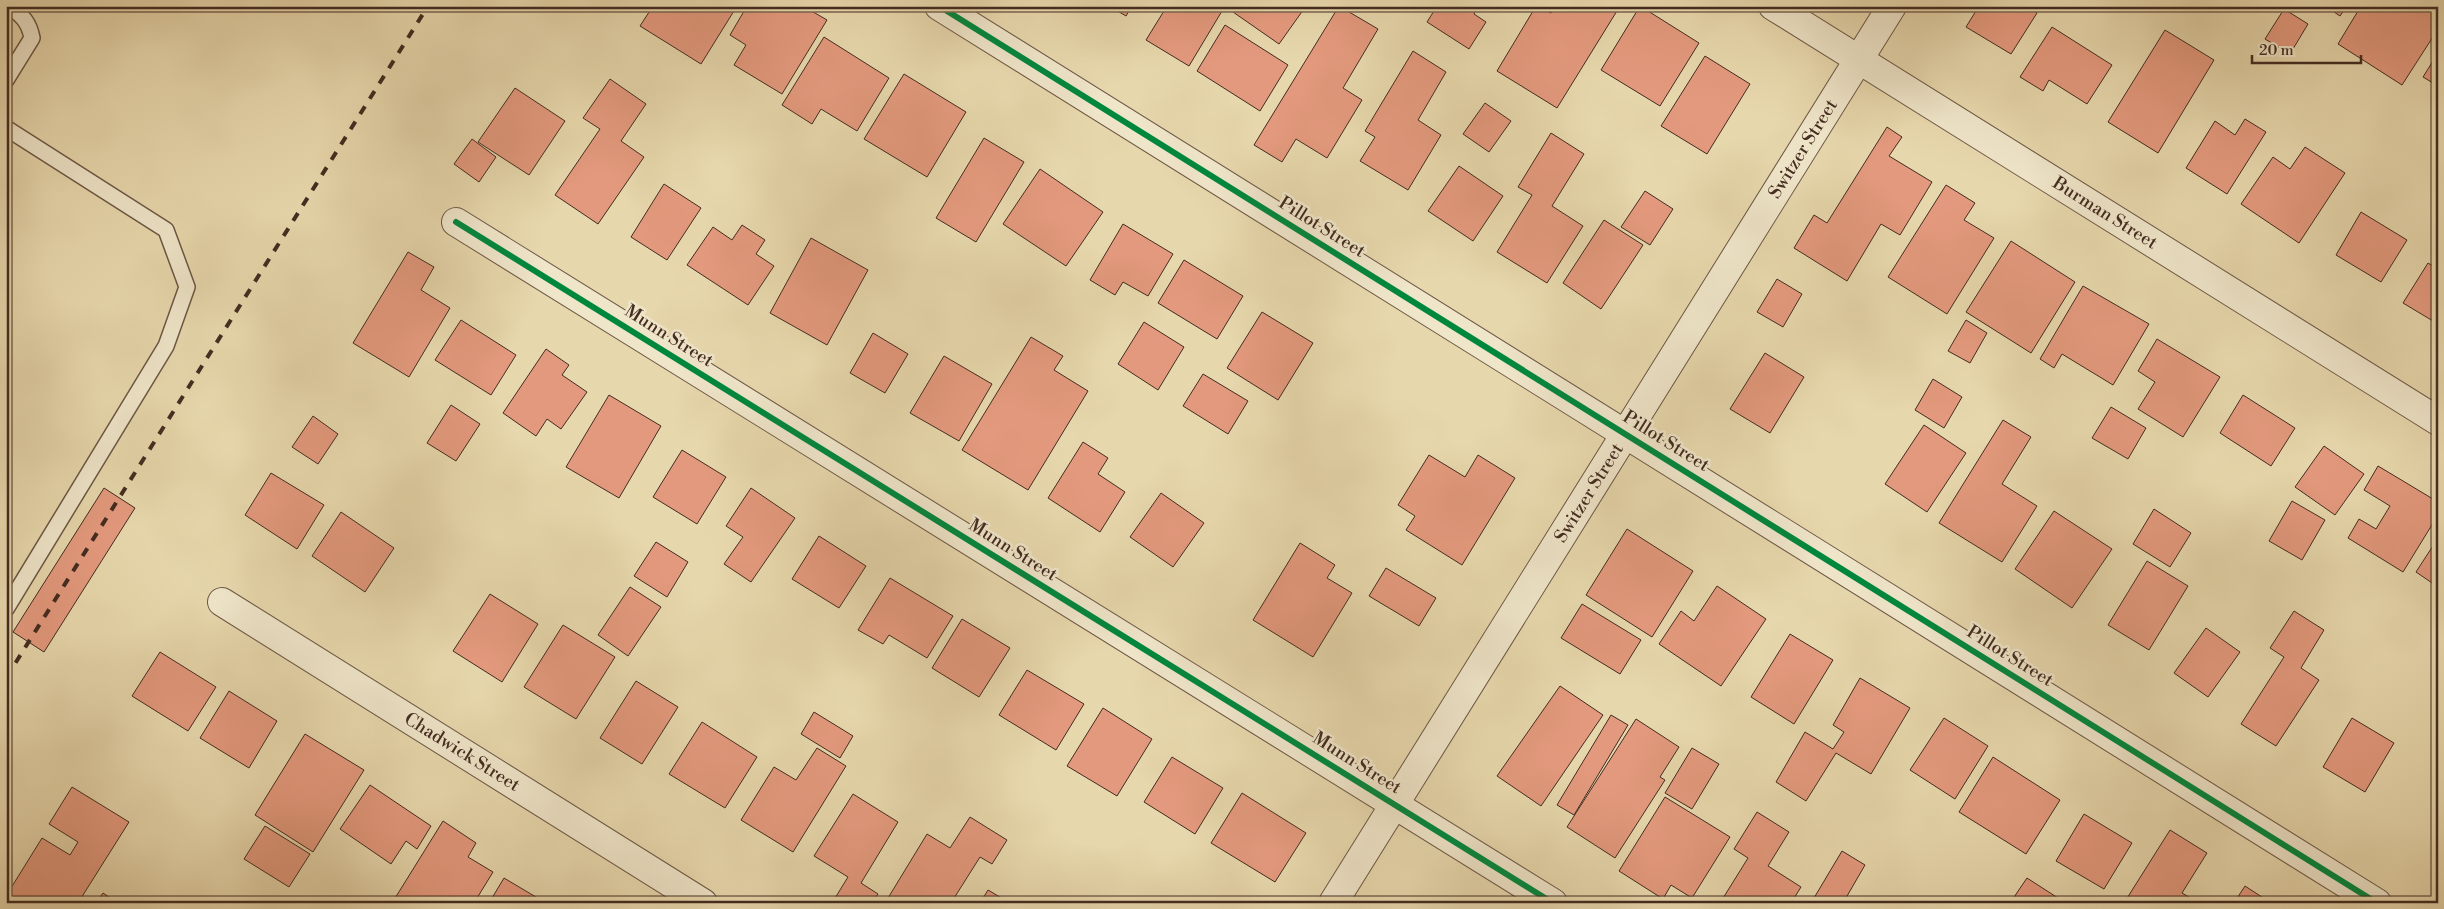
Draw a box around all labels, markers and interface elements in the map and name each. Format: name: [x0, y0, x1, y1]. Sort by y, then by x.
scale bar: [2252, 32, 2360, 64]
text: 20 m: [2259, 41, 2294, 60]
street label: Switzer Street: [1763, 95, 1843, 203]
street label: Burman Street: [2047, 171, 2162, 255]
street label: Pillot Street: [1274, 191, 1370, 263]
street label: Munn Street: [620, 300, 718, 373]
street label: Pillot Street: [1618, 405, 1714, 477]
street label: Switzer Street: [1549, 439, 1629, 547]
street label: Munn Street: [964, 514, 1062, 587]
street label: Pillot Street: [1962, 620, 2058, 692]
street label: Chadwick Street: [400, 707, 525, 797]
street label: Munn Street: [1308, 727, 1406, 800]

